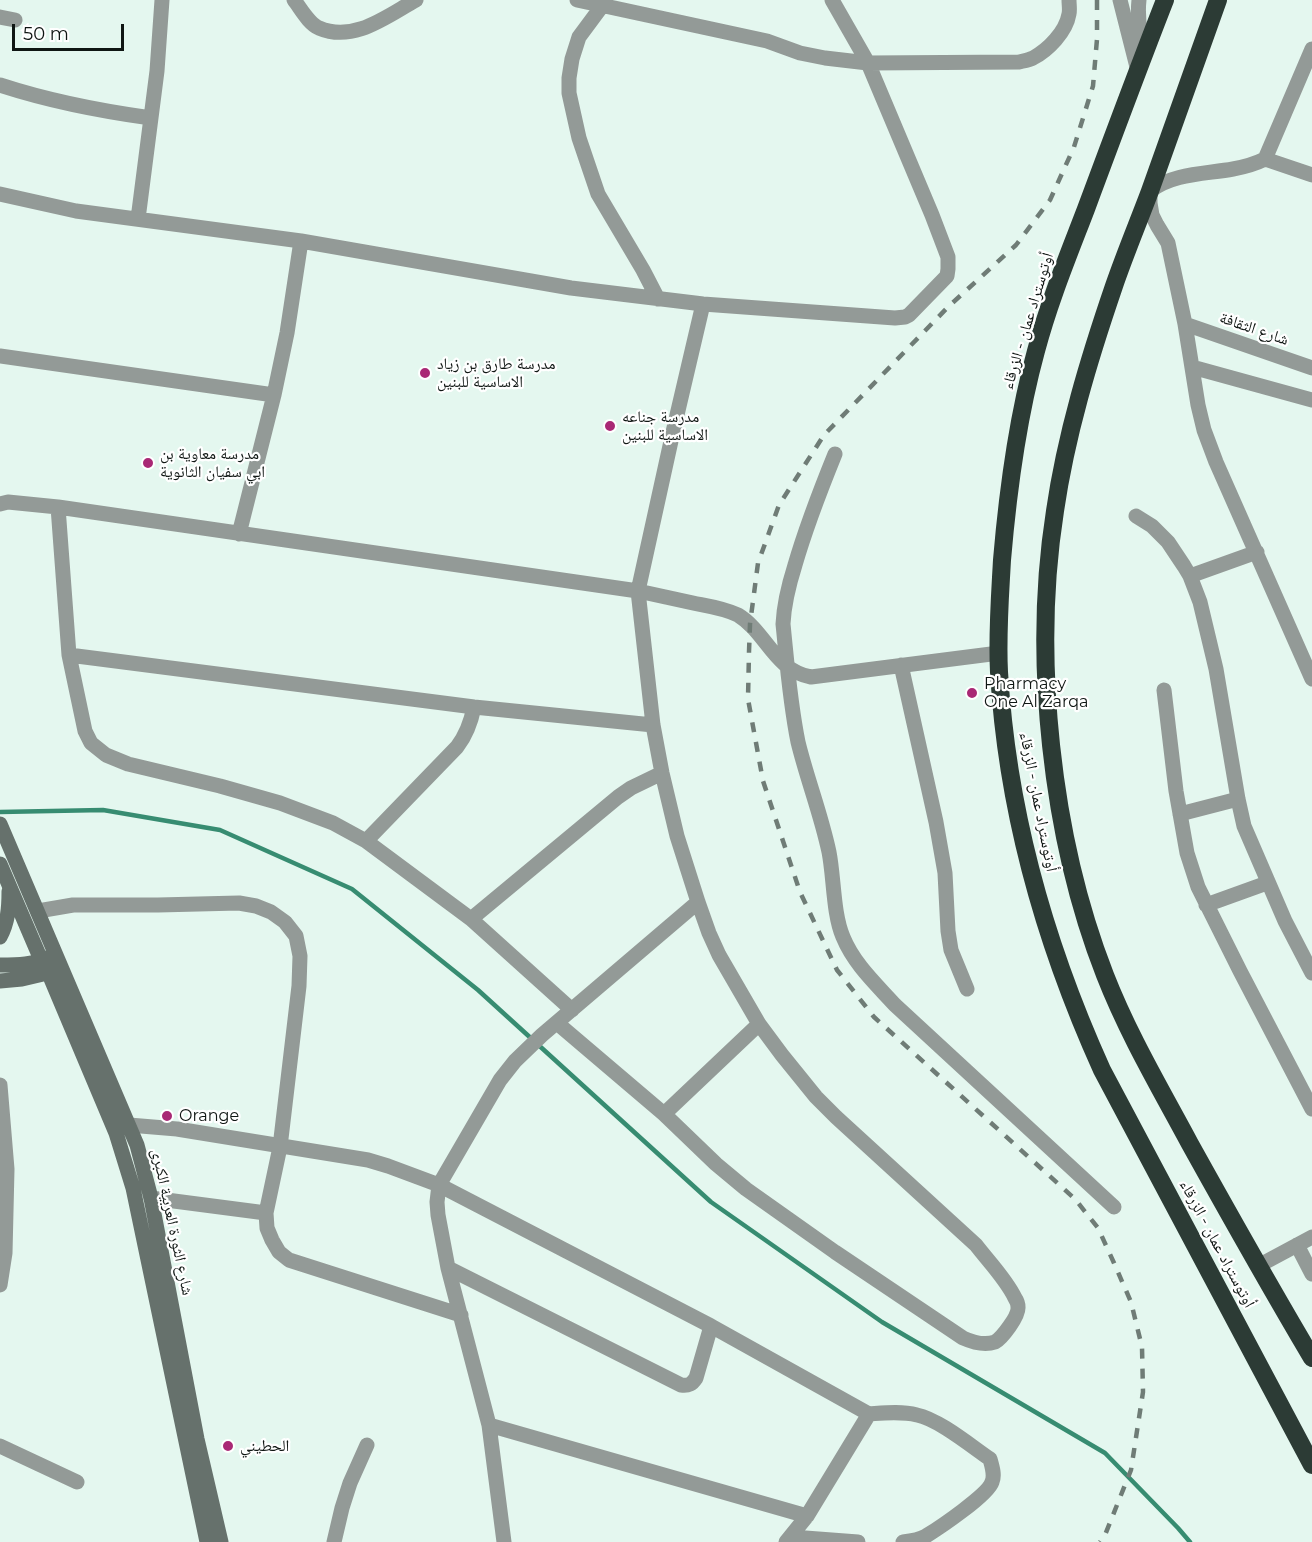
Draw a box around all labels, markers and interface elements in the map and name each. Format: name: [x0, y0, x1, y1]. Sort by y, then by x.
scale bar: [15, 12, 128, 50]
text: 50 m: [23, 23, 69, 45]
street label: أوتوستراد عمان - الزرقاء: [998, 250, 1058, 392]
street label: شارع الثقافة: [1217, 308, 1291, 350]
place label: مدرسة طارق بن زياد الاساسية للبنين: [437, 354, 556, 392]
marker: مدرسة طارق بن زياد الاساسية للبنين: [418, 366, 432, 380]
place label: مدرسة جناعه الاساسية للبنين: [622, 407, 708, 445]
marker: مدرسة جناعه الاساسية للبنين: [603, 419, 617, 433]
place label: مدرسة معاوية بن ابي سفيان الثانوية: [160, 444, 265, 482]
marker: مدرسة معاوية بن ابي سفيان الثانوية: [141, 456, 155, 470]
place label: Pharmacy One Al Zarqa: [984, 674, 1088, 712]
marker: Pharmacy One Al Zarqa: [965, 686, 979, 700]
street label: أوتوستراد عمان - الزرقاء: [1015, 731, 1061, 873]
place label: Orange: [179, 1106, 239, 1126]
marker: Orange: [160, 1109, 174, 1123]
street label: شارع الثورة العربية الكبرى: [147, 1147, 197, 1297]
street label: أوتوستراد عمان - الزرقاء: [1175, 1177, 1259, 1311]
place label: الحطيني: [240, 1436, 289, 1456]
marker: الحطيني: [221, 1439, 235, 1453]

